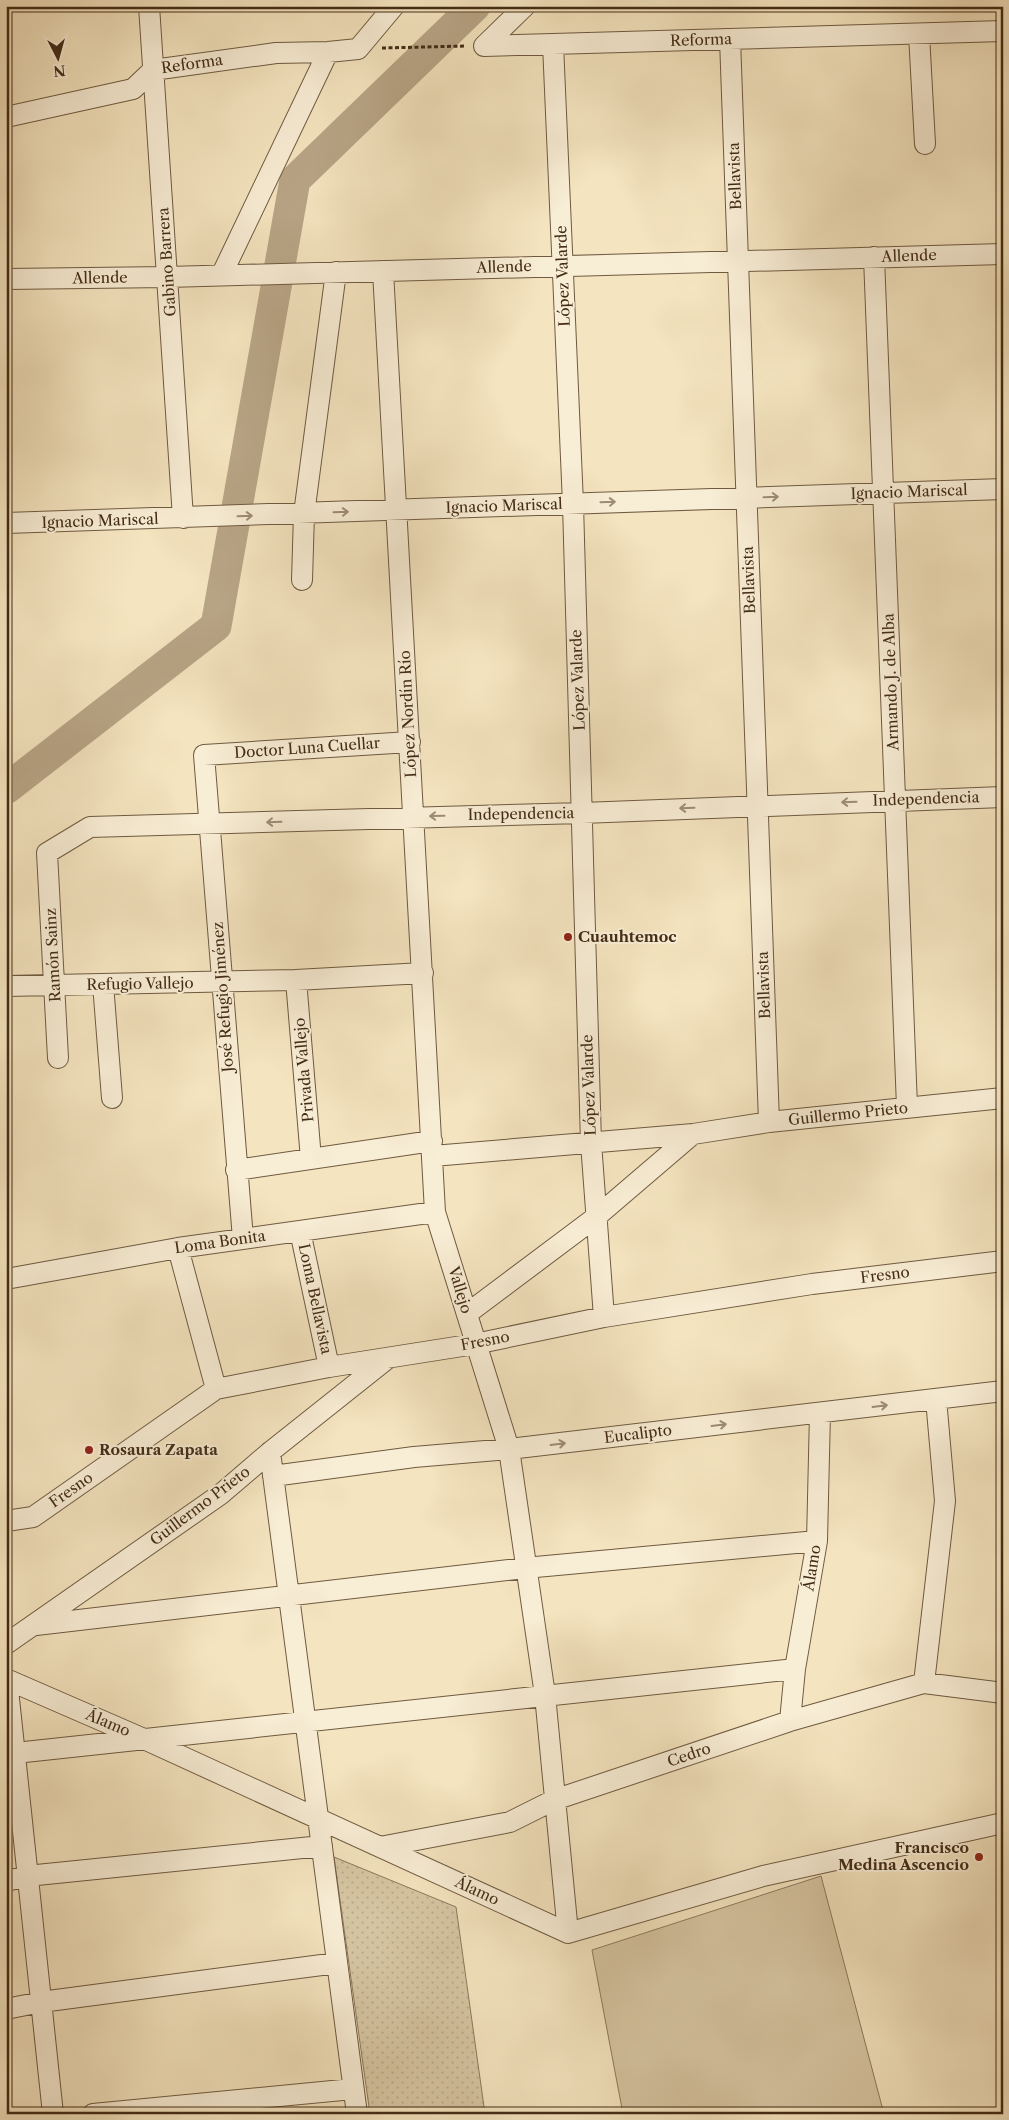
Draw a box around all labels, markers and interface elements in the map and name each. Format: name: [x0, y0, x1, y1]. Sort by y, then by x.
street label: Reforma: [670, 29, 732, 50]
north arrow: [32, 32, 82, 82]
street label: Reforma: [160, 50, 224, 77]
text: N: [52, 61, 66, 81]
street label: Bellavista: [724, 142, 745, 210]
street label: Gabino Barrera: [153, 207, 180, 317]
street label: López Valarde: [551, 225, 574, 327]
street label: Allende: [880, 245, 937, 266]
street label: Allende: [475, 256, 532, 277]
street label: Allende: [71, 268, 128, 287]
street label: Ignacio Mariscal: [850, 480, 968, 503]
one-way arrow: [762, 492, 778, 501]
street label: Ignacio Mariscal: [445, 494, 563, 517]
one-way arrow: [600, 498, 616, 507]
one-way arrow: [332, 507, 349, 517]
street label: Ignacio Mariscal: [41, 509, 159, 532]
one-way arrow: [237, 511, 253, 520]
street label: Bellavista: [738, 546, 759, 614]
street label: Armando J. de Alba: [879, 613, 902, 752]
street label: López Valarde: [566, 629, 589, 731]
street label: López Nordín Río: [395, 650, 420, 778]
street label: Doctor Luna Cuellar: [233, 733, 381, 762]
street label: Independencia: [872, 787, 980, 810]
one-way arrow: [841, 797, 858, 807]
street label: Independencia: [467, 803, 575, 824]
one-way arrow: [679, 804, 695, 813]
one-way arrow: [429, 811, 446, 821]
one-way arrow: [267, 818, 283, 827]
street label: Ramón Sainz: [41, 907, 64, 1002]
street label: José Refugio Jiménez: [208, 921, 237, 1075]
place label: Cuauhtemoc: [578, 927, 677, 946]
marker: Cuauhtemoc: [562, 931, 574, 943]
street label: Bellavista: [753, 951, 774, 1019]
street label: Refugio Vallejo: [86, 973, 194, 994]
street label: Privada Vallejo: [289, 1017, 318, 1123]
street label: López Valarde: [577, 1034, 600, 1136]
street label: Guillermo Prieto: [787, 1098, 909, 1129]
street label: Loma Bonita: [173, 1226, 267, 1257]
street label: Loma Bellavista: [295, 1242, 336, 1356]
street label: Fresno: [859, 1262, 911, 1287]
street label: Vallejo: [444, 1263, 477, 1316]
street label: Fresno: [459, 1326, 511, 1355]
one-way arrow: [872, 1401, 888, 1411]
street label: Eucalipto: [603, 1420, 673, 1447]
one-way arrow: [711, 1420, 727, 1430]
one-way arrow: [549, 1439, 565, 1449]
place label: Rosaura Zapata: [99, 1440, 218, 1459]
marker: Rosaura Zapata: [83, 1444, 95, 1456]
street label: Guillermo Prieto: [146, 1462, 253, 1549]
street label: Fresno: [45, 1468, 96, 1512]
street label: Álamo: [798, 1543, 825, 1593]
street label: Álamo: [82, 1704, 133, 1740]
street label: Cedro: [665, 1738, 713, 1771]
place label: Francisco Medina Ascencio: [838, 1838, 969, 1874]
marker: Francisco Medina Ascencio: [973, 1851, 985, 1863]
street label: Álamo: [451, 1872, 502, 1909]

